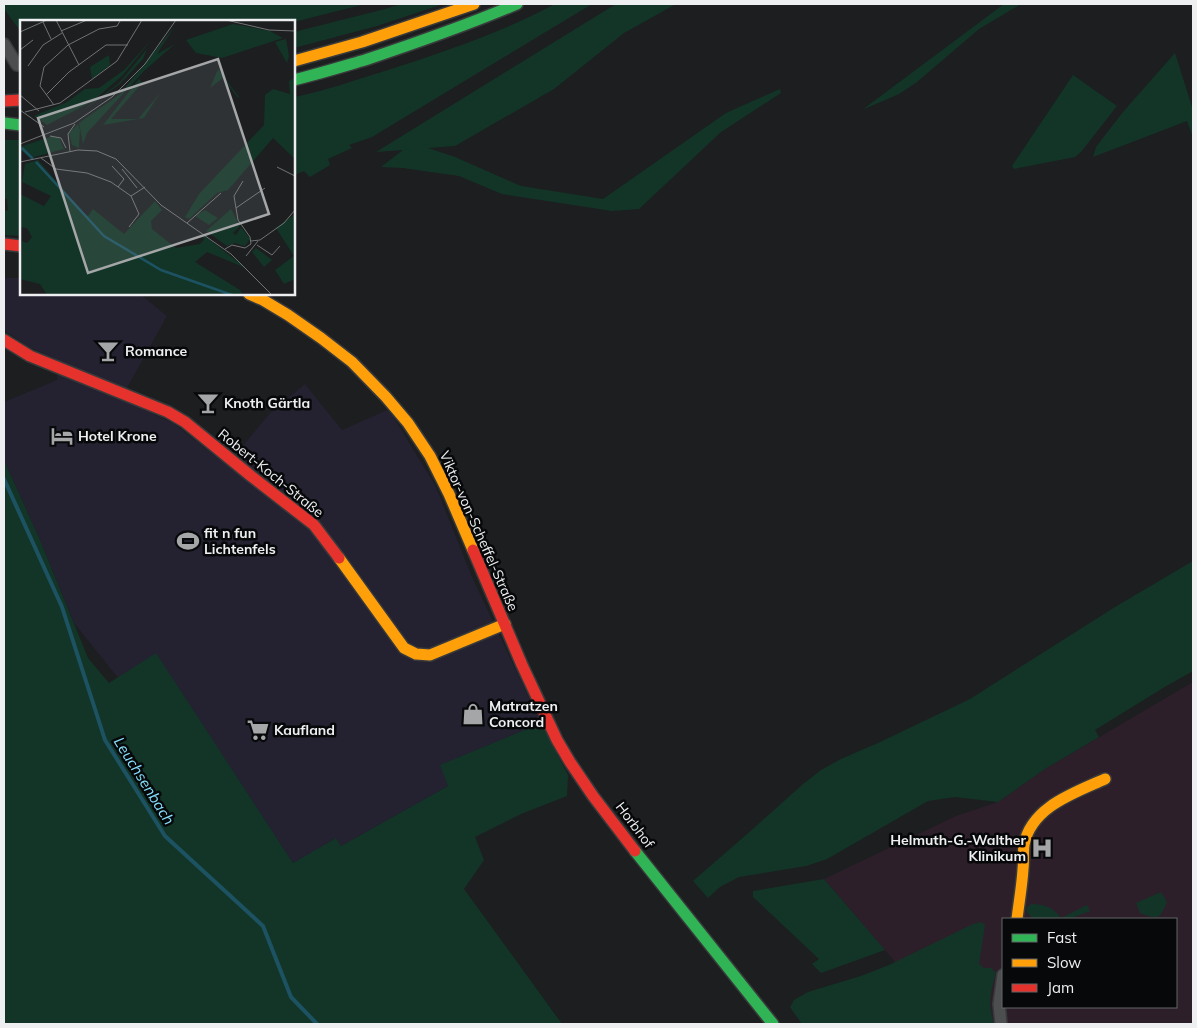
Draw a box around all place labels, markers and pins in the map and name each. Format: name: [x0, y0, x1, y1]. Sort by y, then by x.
bar icon: Romance: [95, 338, 121, 364]
place label: Romance: [125, 342, 188, 360]
bar icon: Knoth Gärtla: [195, 390, 221, 416]
place label: Knoth Gärtla: [224, 394, 310, 412]
hotel icon: Hotel Krone: [49, 423, 75, 449]
place label: Hotel Krone: [78, 427, 157, 445]
place label: fit n fun Lichtenfels: [204, 524, 276, 558]
sports icon: fit n fun Lichtenfels: [175, 528, 201, 554]
place label: Matratzen Concord: [489, 697, 558, 731]
shop icon: Matratzen Concord: [460, 701, 486, 727]
supermarket icon: Kaufland: [245, 717, 271, 743]
place label: Kaufland: [274, 721, 335, 739]
place label: Helmuth-G.-Walther Klinikum: [890, 831, 1026, 865]
hospital icon: Helmuth-G.-Walther Klinikum: [1029, 835, 1055, 861]

